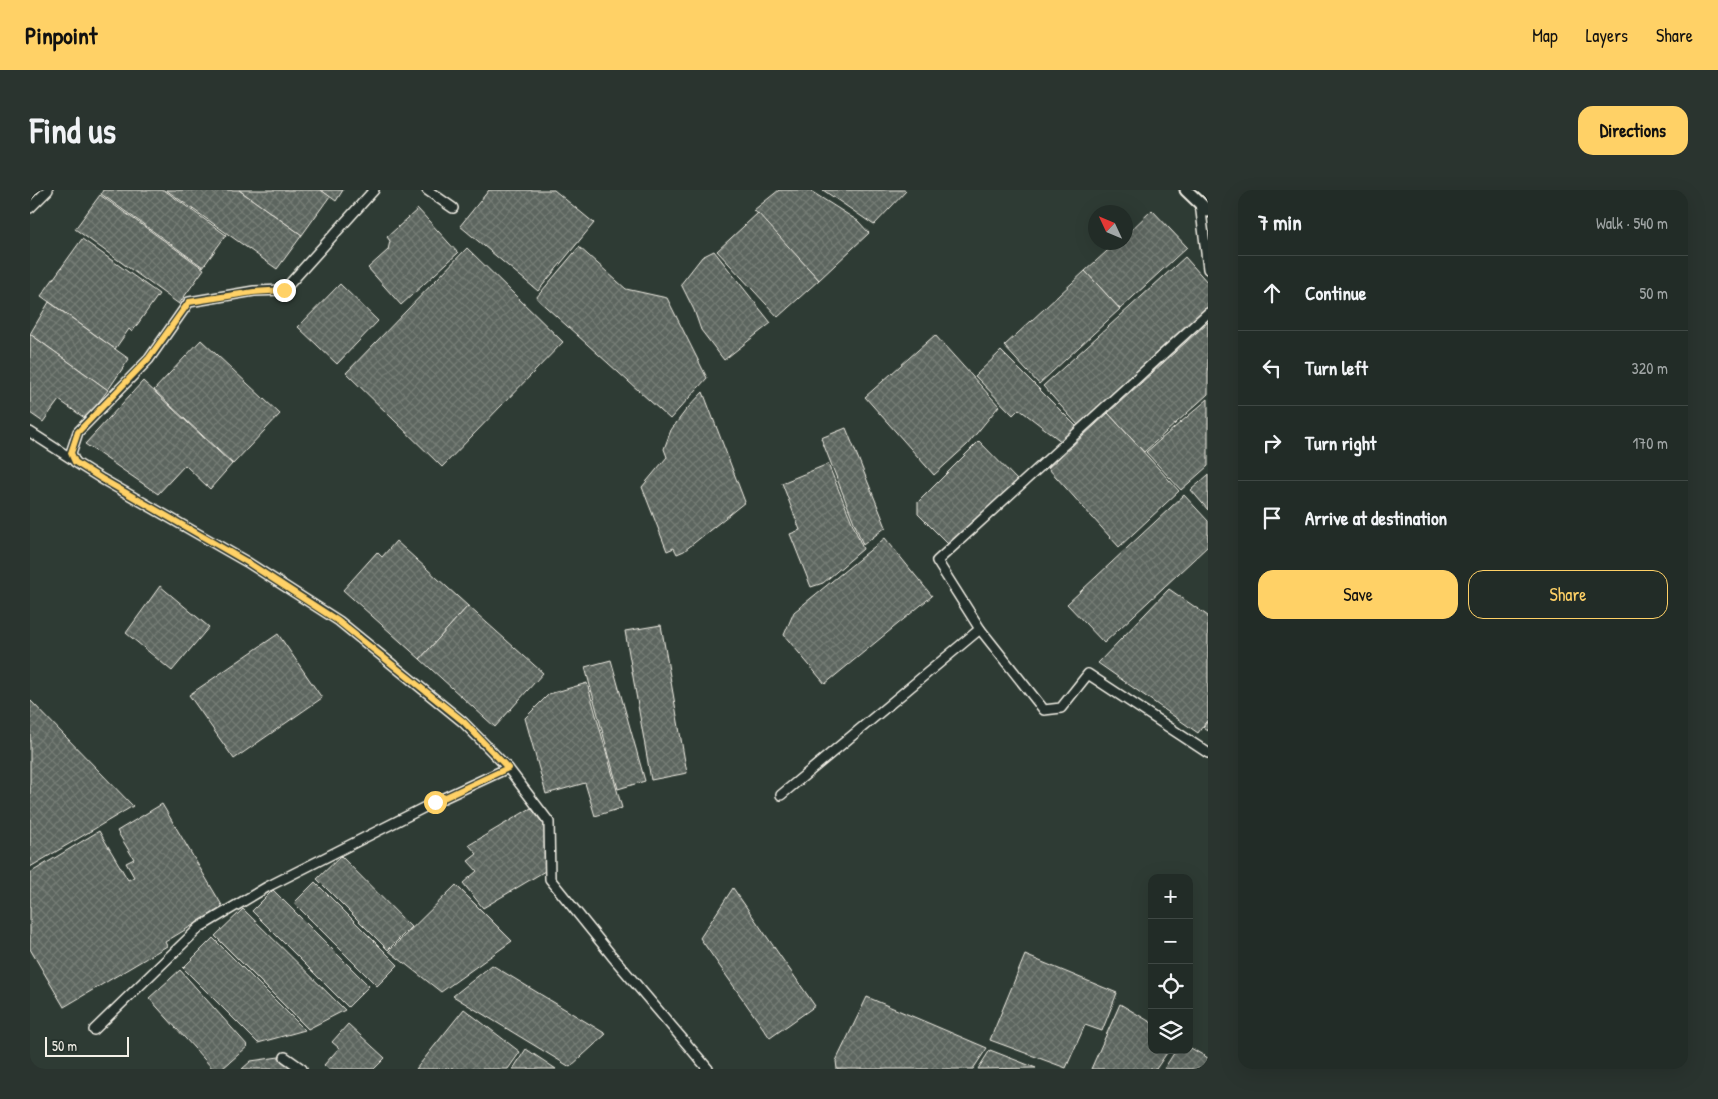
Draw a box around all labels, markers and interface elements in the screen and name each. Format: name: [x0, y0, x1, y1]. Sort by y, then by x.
text: Pinpoint: [25, 19, 97, 51]
text: Map: [1532, 23, 1558, 48]
text: Layers: [1586, 23, 1628, 48]
text: Share: [1656, 23, 1693, 48]
button: Directions: [1578, 106, 1688, 155]
text: Find us: [30, 107, 116, 154]
north arrow: [1088, 205, 1133, 250]
text: 7 min: [1258, 208, 1302, 237]
text: Walk · 540 m: [1596, 212, 1668, 234]
route end: [273, 279, 296, 302]
icon: ahead: [1258, 279, 1286, 307]
text: Continue: [1305, 280, 1366, 306]
text: 50 m: [1640, 282, 1668, 304]
icon: left: [1258, 354, 1286, 382]
text: Turn left: [1305, 355, 1368, 381]
text: 320 m: [1632, 357, 1668, 379]
icon: right: [1258, 429, 1286, 457]
text: Turn right: [1305, 430, 1376, 456]
text: 170 m: [1633, 432, 1668, 454]
icon: arrive: [1258, 504, 1286, 532]
text: Arrive at destination: [1305, 505, 1447, 531]
button: Save: [1258, 570, 1458, 619]
button: Share: [1468, 570, 1668, 619]
route start: [424, 791, 447, 814]
map controls: [1148, 874, 1193, 1054]
button: +: [1148, 874, 1193, 919]
button: −: [1148, 919, 1193, 964]
button: locate: [1148, 964, 1193, 1009]
button: layers: [1148, 1009, 1193, 1054]
scale bar: [45, 1034, 129, 1057]
text: 50 m: [52, 1036, 77, 1055]

